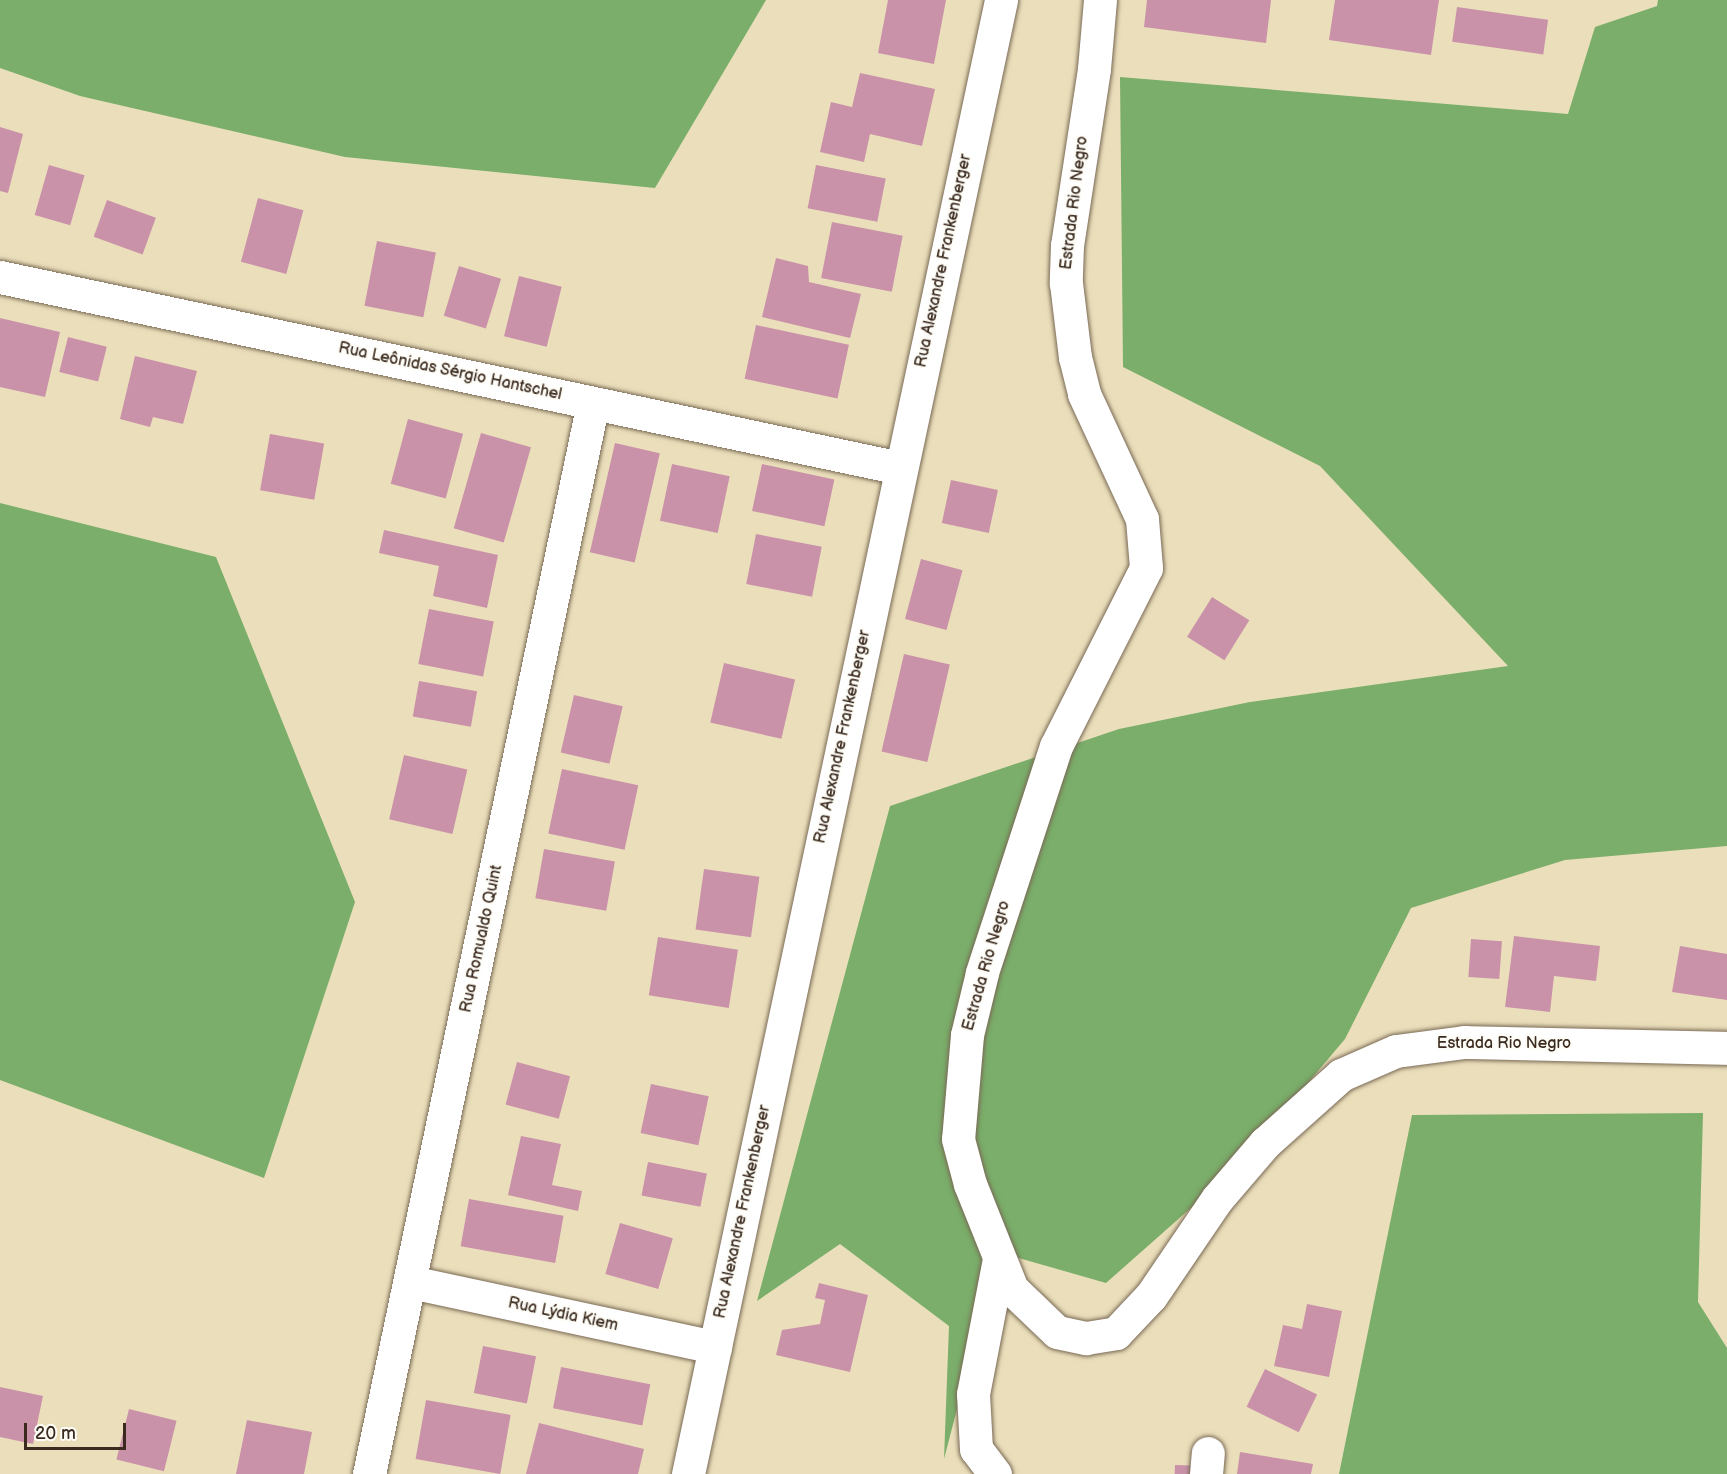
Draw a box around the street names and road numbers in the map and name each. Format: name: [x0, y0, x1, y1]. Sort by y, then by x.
street label: Estrada Rio Negro: [1057, 135, 1093, 271]
street label: Rua Alexandre Frankenberger: [912, 153, 976, 369]
street label: Rua Leônidas Sérgio Hantschel: [336, 339, 564, 405]
street label: Rua Alexandre Frankenberger: [811, 629, 875, 845]
street label: Rua Romualdo Quint: [457, 863, 507, 1015]
street label: Estrada Rio Negro: [959, 899, 1015, 1033]
street label: Estrada Rio Negro: [1437, 1034, 1571, 1054]
street label: Rua Alexandre Frankenberger: [711, 1104, 775, 1320]
street label: Rua Lýdia Kiem: [506, 1294, 620, 1336]

